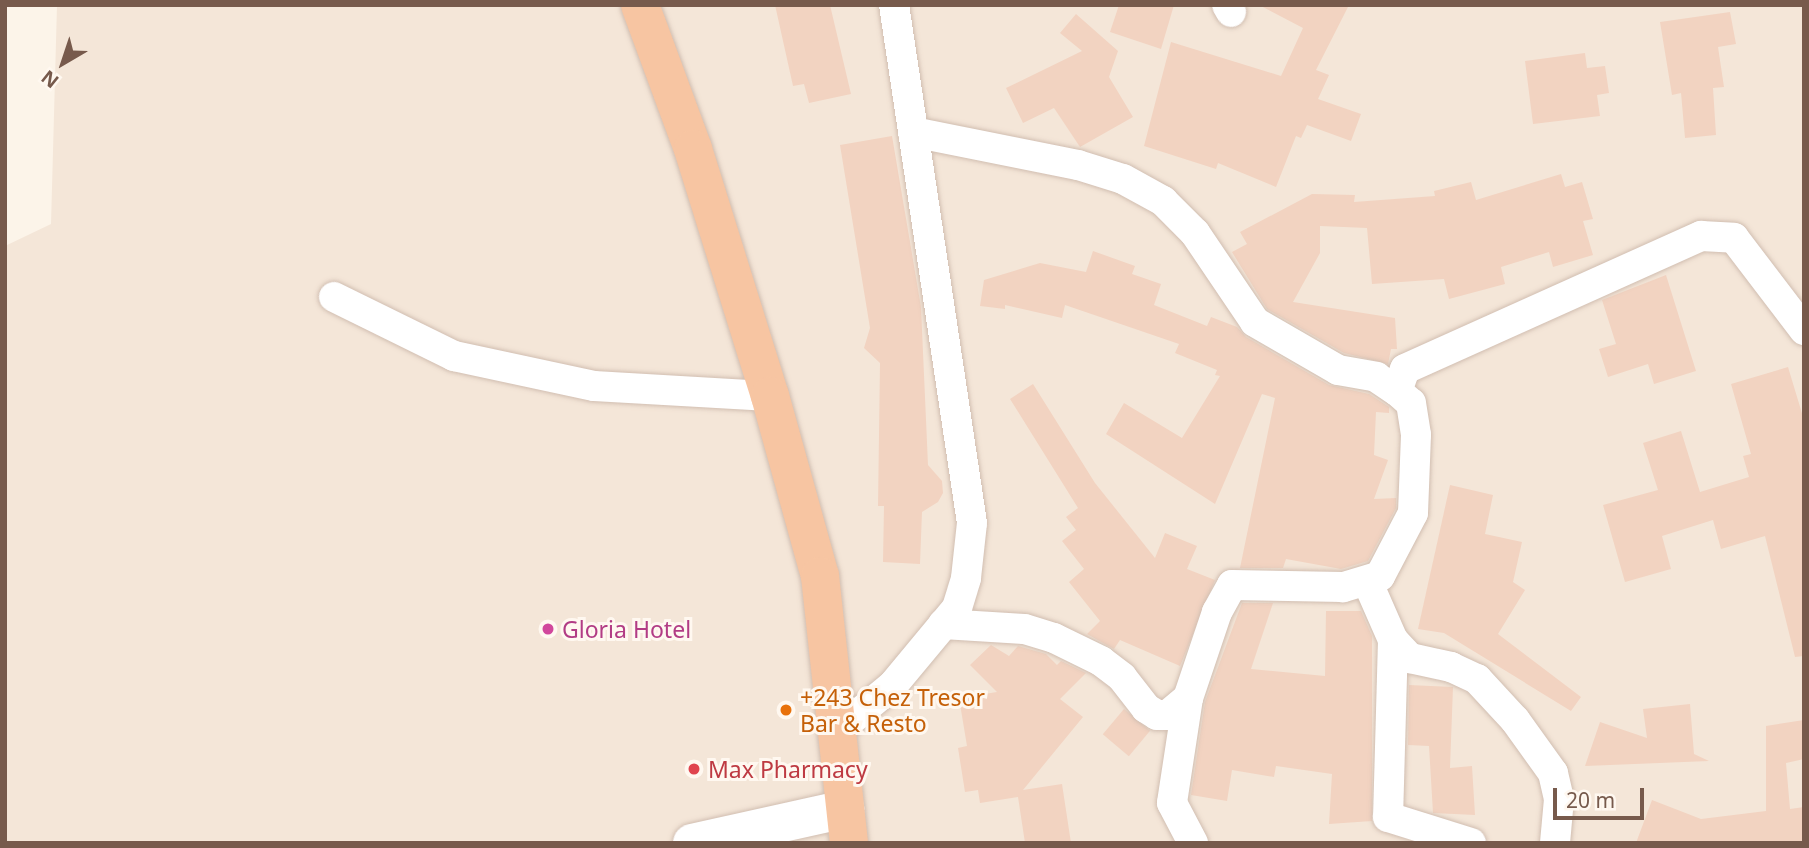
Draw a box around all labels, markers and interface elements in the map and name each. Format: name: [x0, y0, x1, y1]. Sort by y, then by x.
north arrow: [28, 28, 98, 98]
text: N: [36, 64, 64, 94]
place label: Gloria Hotel: [562, 615, 691, 643]
marker: Gloria Hotel: [540, 621, 556, 637]
place label: +243 Chez Tresor Bar & Resto: [800, 683, 985, 737]
marker: +243 Chez Tresor Bar & Resto: [778, 702, 794, 718]
place label: Max Pharmacy: [708, 755, 868, 783]
marker: Max Pharmacy: [686, 761, 702, 777]
scale bar: [1557, 774, 1648, 818]
text: 20 m: [1566, 786, 1615, 814]

